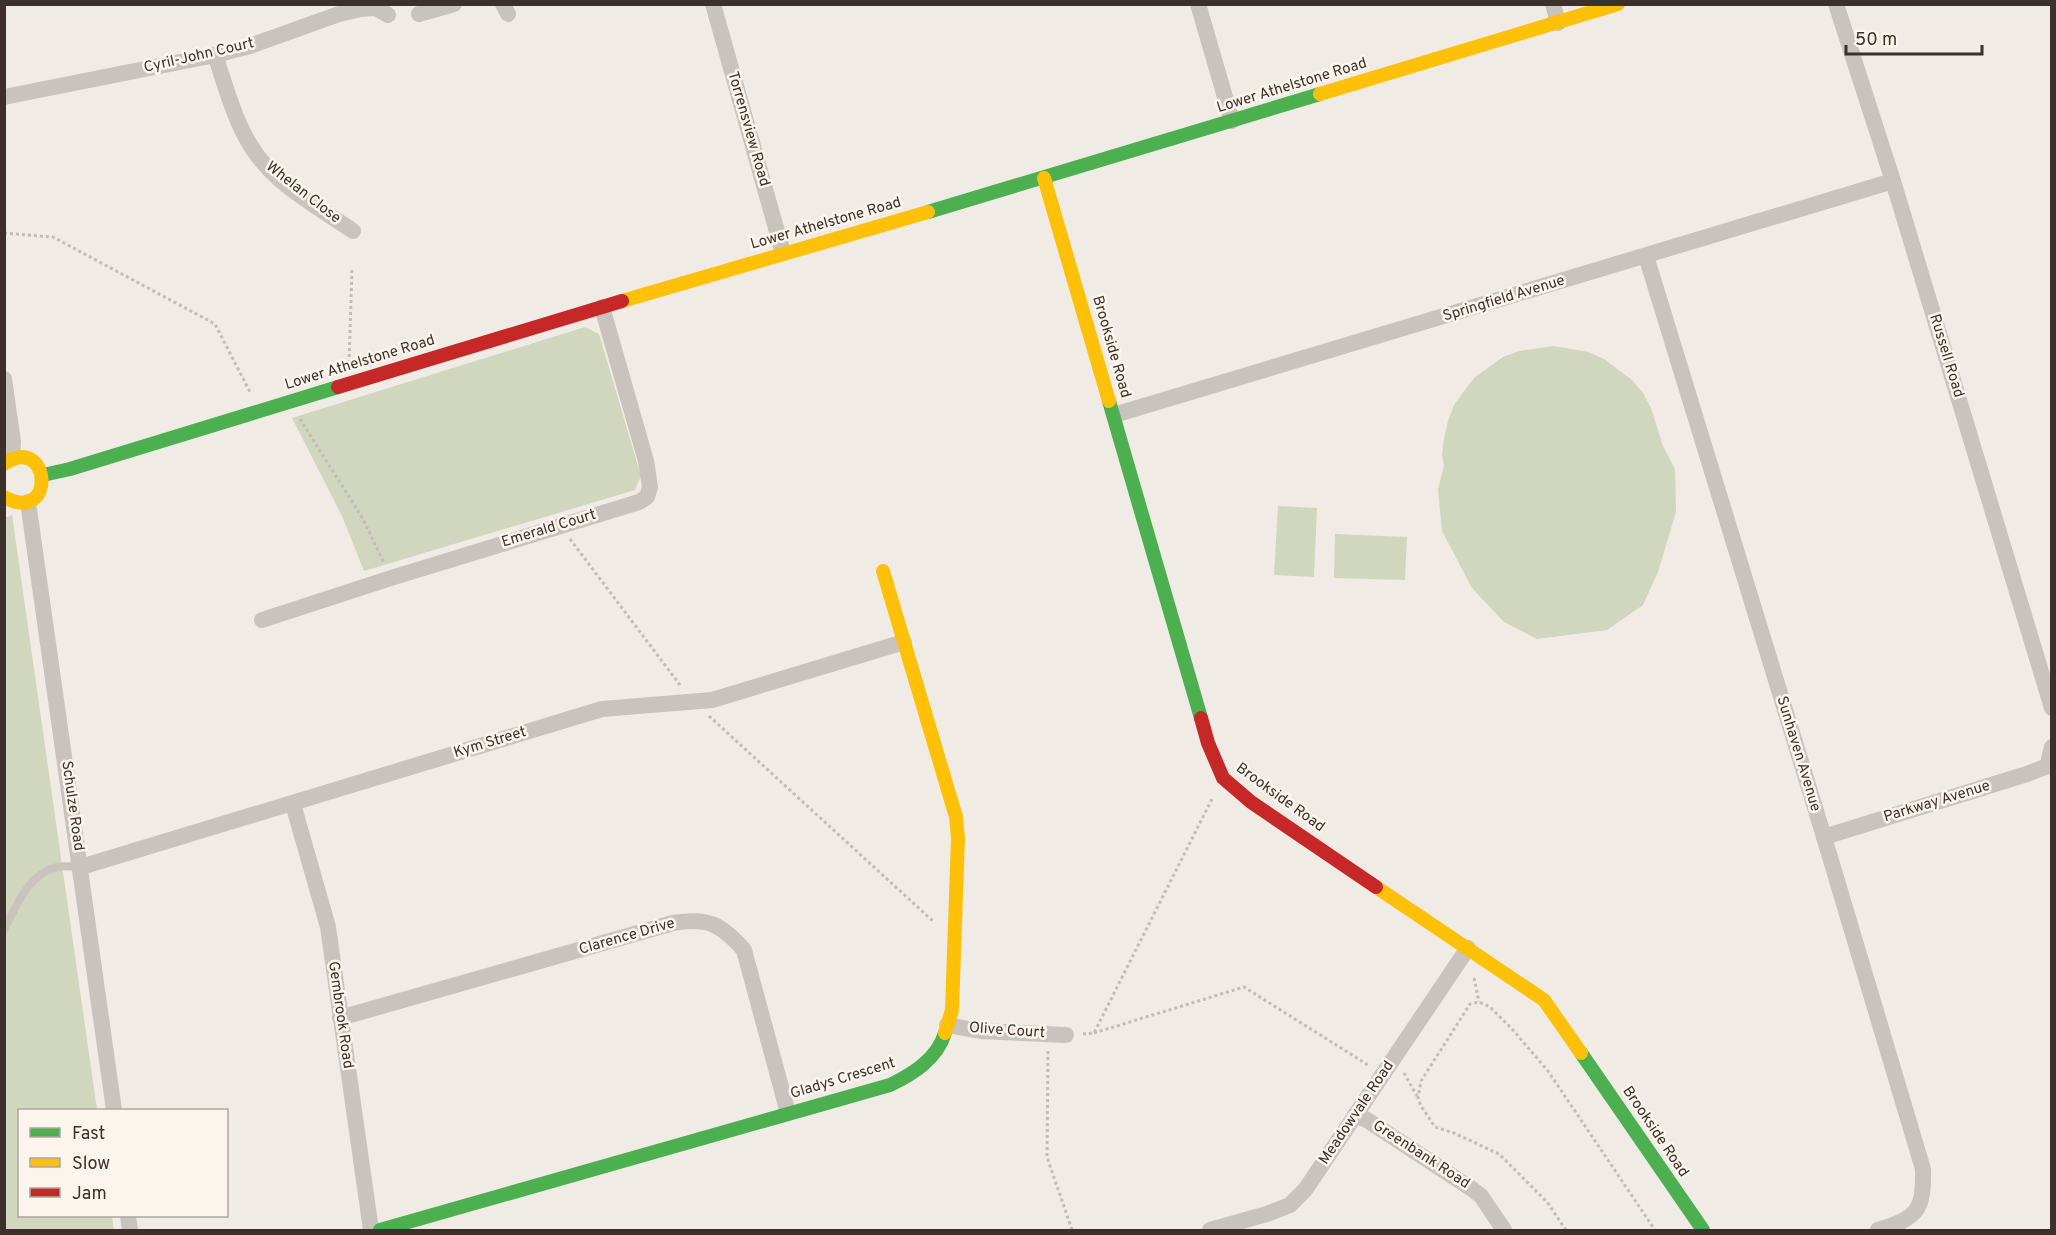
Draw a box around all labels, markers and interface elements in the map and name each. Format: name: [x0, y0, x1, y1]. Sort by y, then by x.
scale bar: [1846, 18, 1982, 56]
text: 50 m: [1855, 29, 1897, 52]
street label: Cyril-John Court: [142, 34, 256, 78]
street label: Lower Athelstone Road: [1215, 54, 1369, 118]
street label: Torrensview Road: [723, 69, 773, 189]
street label: Whelan Close: [262, 158, 344, 228]
street label: Lower Athelstone Road: [748, 193, 904, 255]
street label: Springfield Avenue: [1441, 271, 1567, 327]
street label: Brookside Road: [1087, 294, 1135, 400]
street label: Russell Road: [1924, 312, 1968, 400]
street label: Lower Athelstone Road: [283, 331, 437, 395]
street label: Emerald Court: [499, 506, 599, 552]
street label: Sunhaven Avenue: [1771, 694, 1825, 814]
street label: Kym Street: [451, 723, 529, 763]
street label: Brookside Road: [1232, 759, 1328, 837]
street label: Schulze Road: [56, 760, 88, 852]
street label: Parkway Avenue: [1882, 777, 1992, 827]
street label: Clarence Drive: [577, 914, 677, 960]
street label: Gembrook Road: [323, 960, 357, 1070]
street label: Olive Court: [968, 1019, 1046, 1043]
street label: Gladys Crescent: [788, 1054, 898, 1104]
street label: Meadowvale Road: [1315, 1057, 1399, 1169]
street label: Brookside Road: [1618, 1083, 1692, 1181]
legend: [18, 1109, 228, 1217]
street label: Greenbank Road: [1369, 1116, 1473, 1194]
text: Fast: [72, 1123, 105, 1146]
text: Slow: [72, 1153, 110, 1176]
text: Jam: [72, 1183, 107, 1206]

